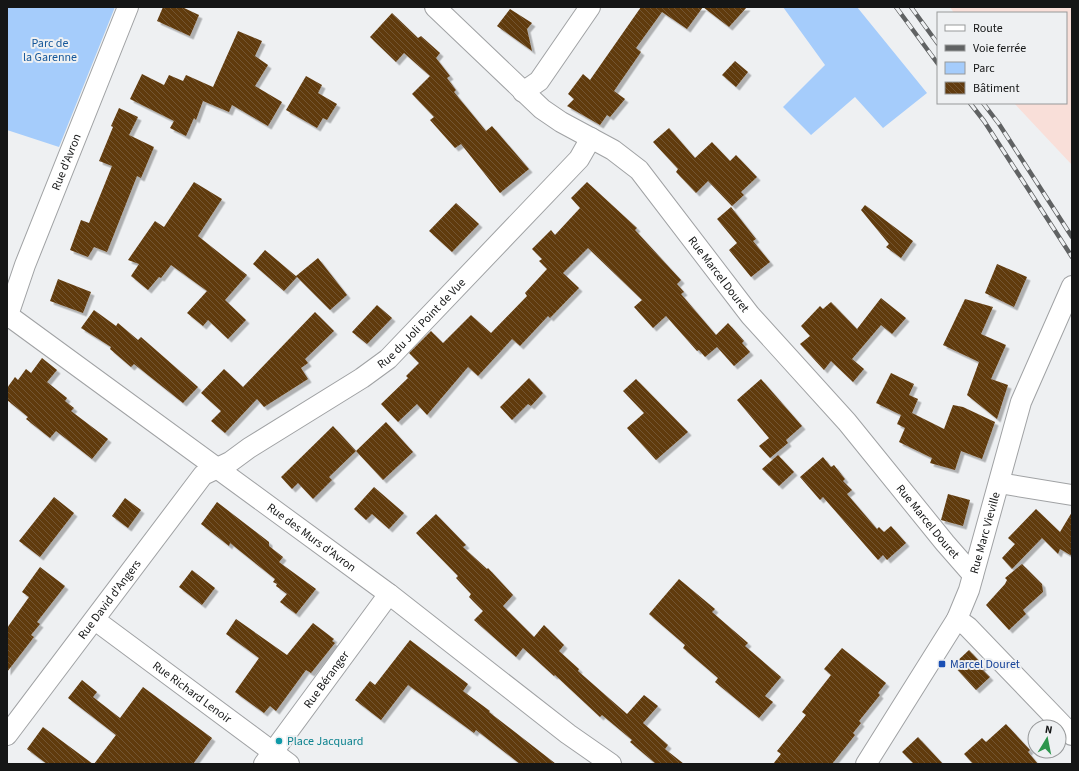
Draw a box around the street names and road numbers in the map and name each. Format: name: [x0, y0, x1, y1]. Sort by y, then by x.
street label: Rue d'Avron: [47, 131, 85, 193]
street label: Rue Marcel Douret: [684, 233, 753, 316]
street label: Rue du Joli Point de Vue: [374, 274, 469, 373]
street label: Rue Marcel Douret: [892, 481, 963, 562]
street label: Rue Marc Vieville: [965, 490, 1004, 576]
street label: Rue des Murs d'Avron: [264, 499, 360, 576]
street label: Rue David d'Angers: [74, 556, 145, 643]
street label: Rue Béranger: [299, 647, 353, 712]
street label: Rue Richard Lenoir: [149, 657, 236, 728]

